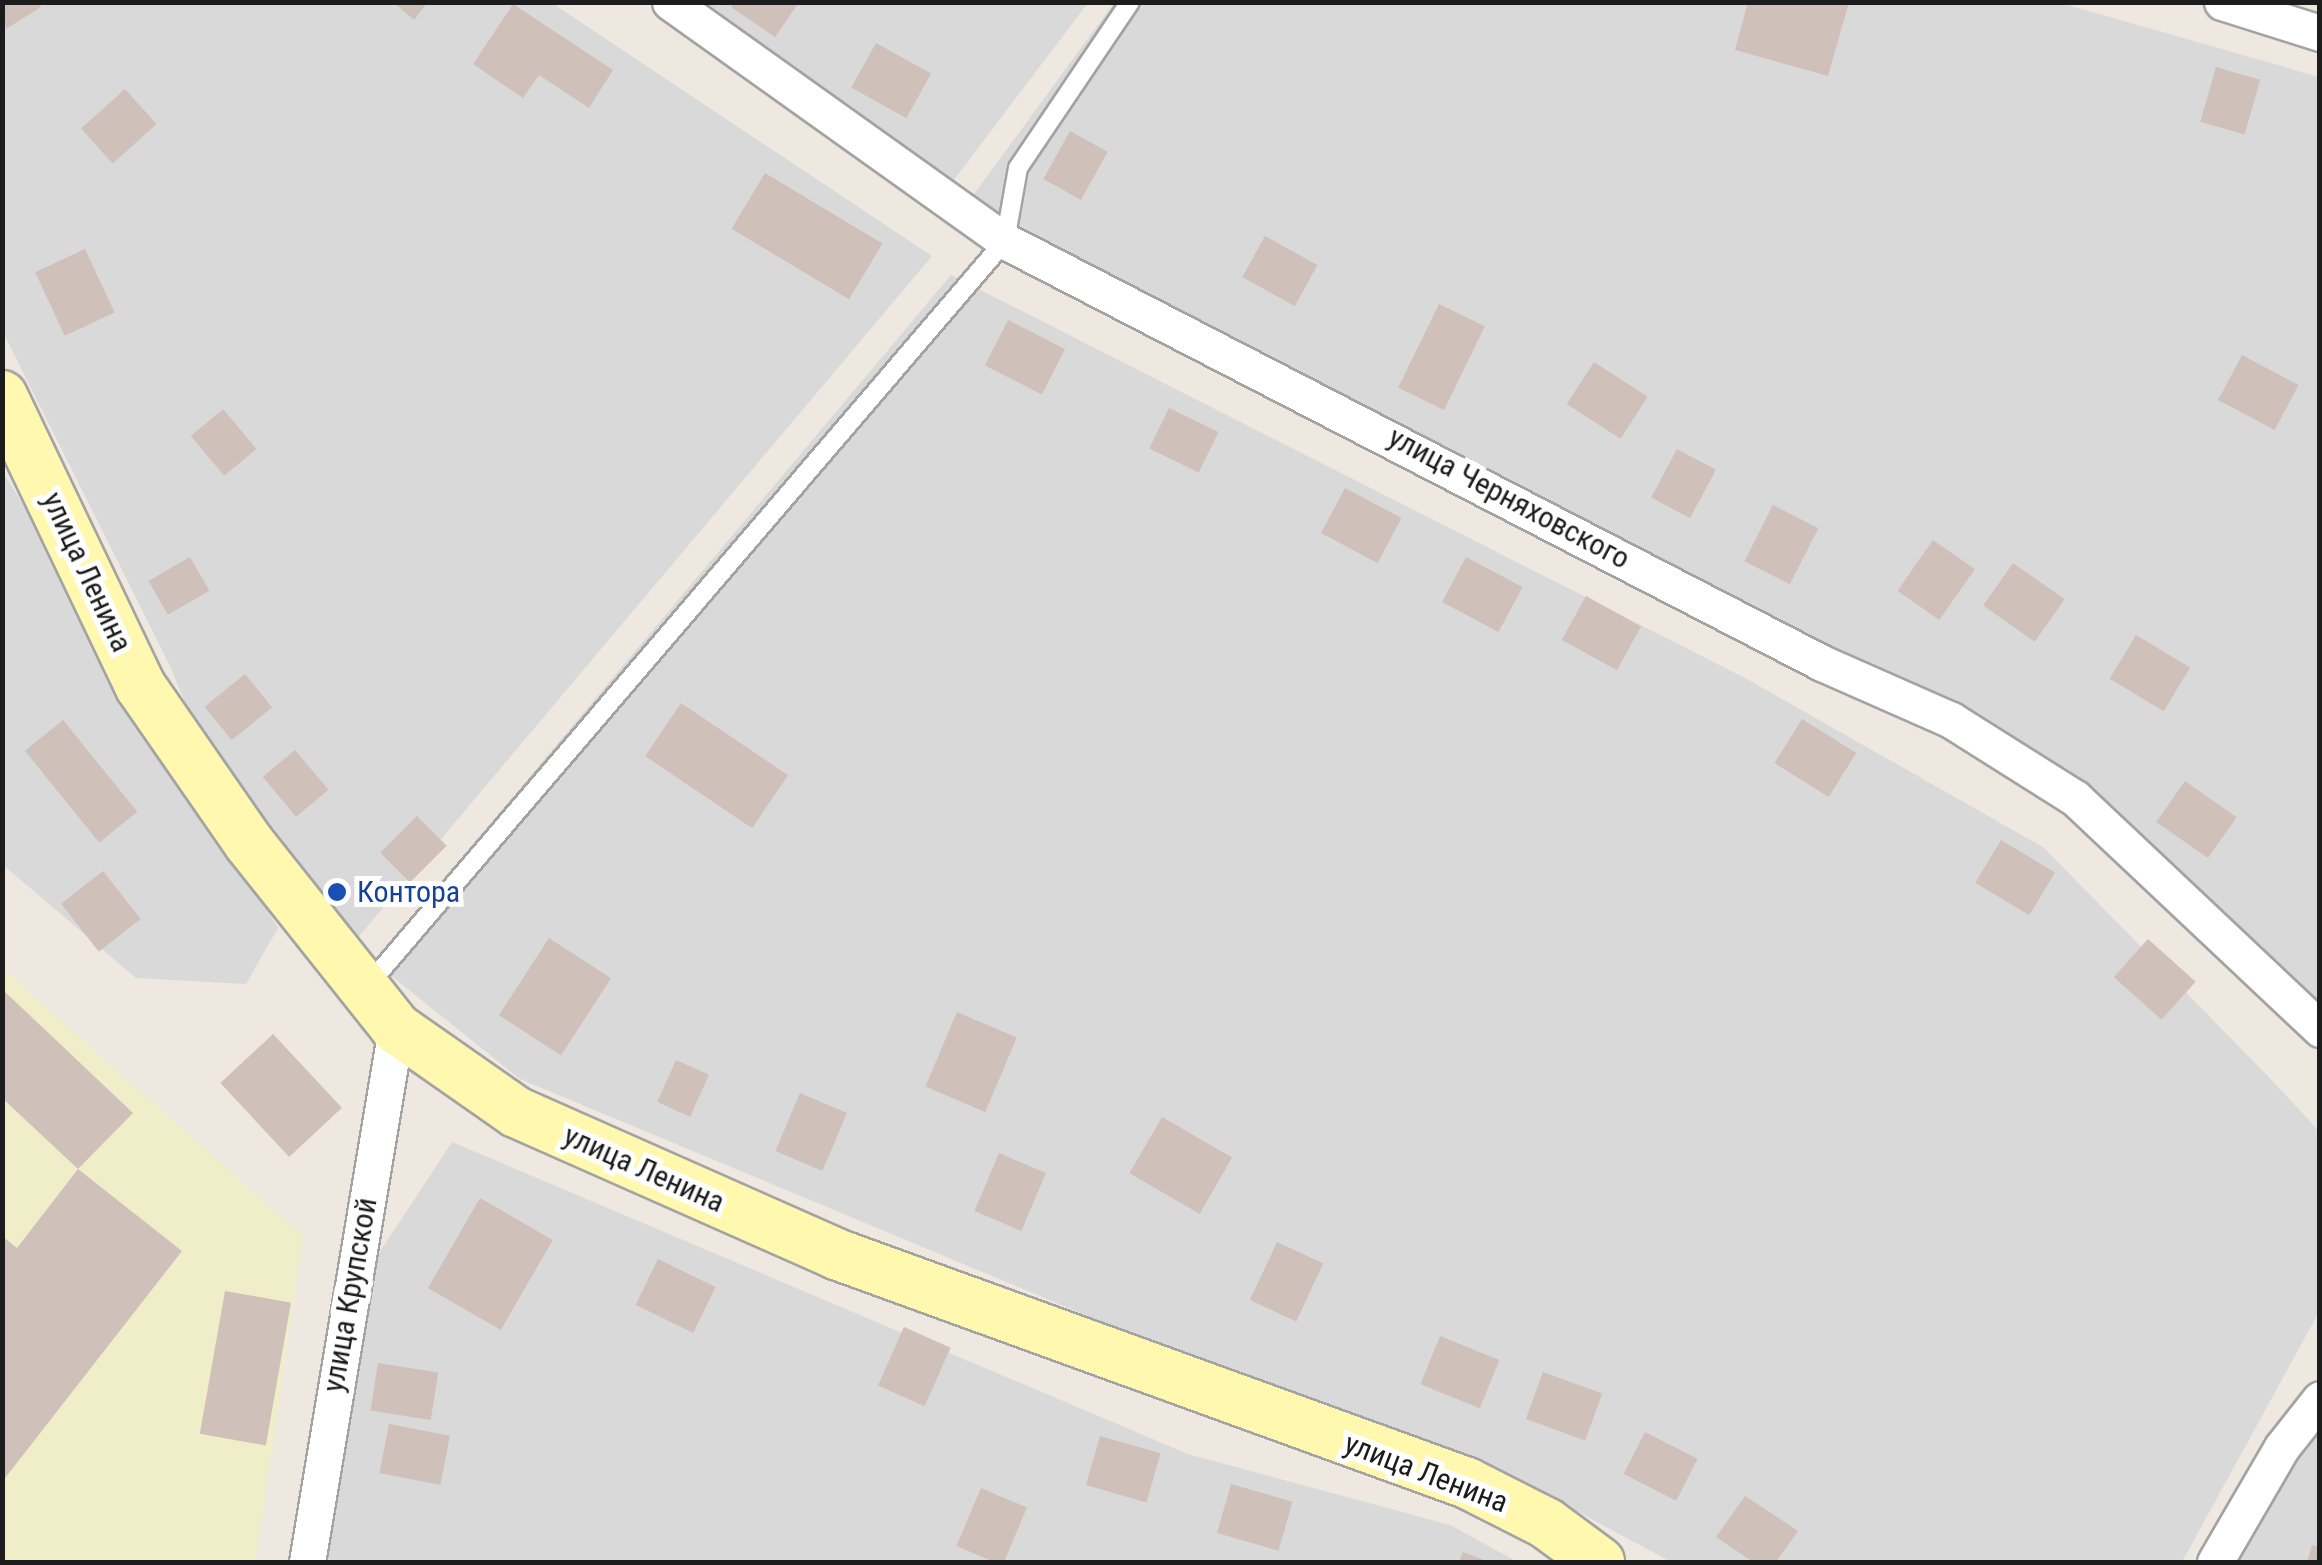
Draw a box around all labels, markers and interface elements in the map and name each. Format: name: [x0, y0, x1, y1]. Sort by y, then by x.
street label: улица Черняховского: [1382, 419, 1636, 577]
street label: улица Ленина: [34, 486, 140, 658]
place label: Контора: [357, 874, 460, 910]
marker: Контора: [326, 881, 348, 903]
street label: улица Ленина: [558, 1118, 730, 1220]
street label: улица Крупской: [315, 1195, 385, 1395]
street label: улица Ленина: [1339, 1425, 1513, 1521]

